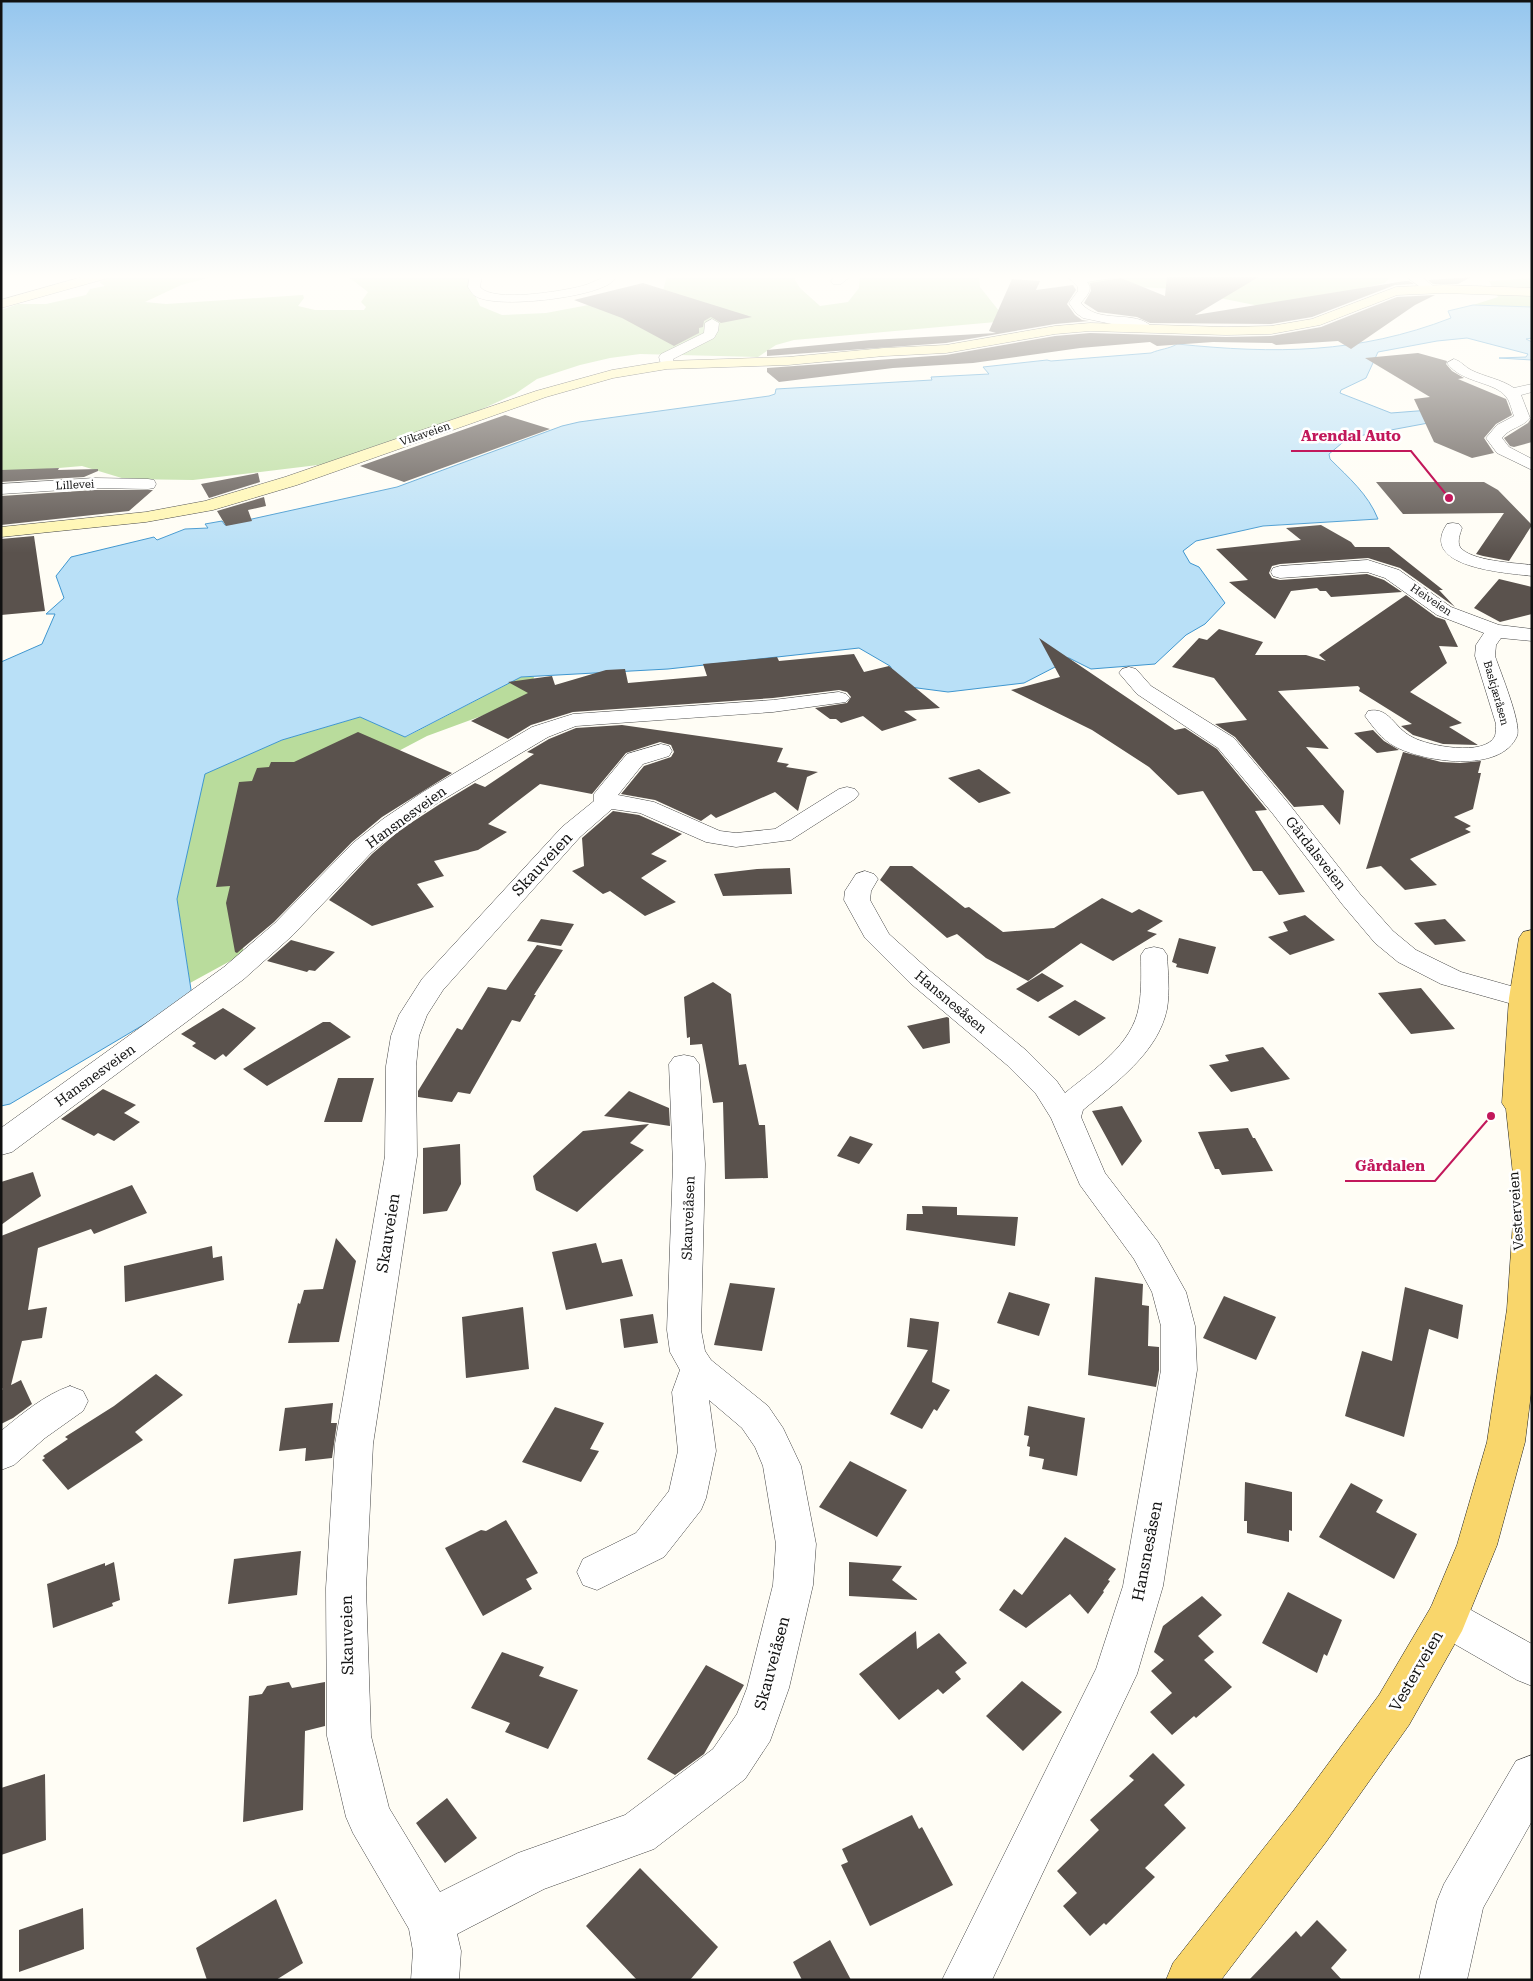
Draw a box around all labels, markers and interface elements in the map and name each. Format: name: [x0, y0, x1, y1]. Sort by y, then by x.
street label: Vikaveien: [398, 419, 452, 449]
callout: Arendal Auto: [1291, 421, 1411, 451]
text: Arendal Auto: [1301, 427, 1401, 445]
street label: Lillevei: [55, 477, 95, 493]
street label: Heiveien: [1408, 581, 1454, 619]
street label: Baskjæråsen: [1481, 659, 1511, 727]
street label: Hansnesveien: [363, 783, 449, 851]
street label: Gårdalsveien: [1282, 813, 1350, 893]
street label: Skauveien: [508, 828, 576, 900]
street label: Hansnesåsen: [912, 967, 990, 1037]
street label: Hansnesveien: [52, 1041, 138, 1109]
callout: Gårdalen: [1345, 1151, 1435, 1181]
text: Gårdalen: [1355, 1157, 1425, 1175]
street label: Vesterveien: [1505, 1171, 1527, 1251]
street label: Skauveiåsen: [679, 1176, 697, 1260]
street label: Skauveien: [372, 1192, 404, 1274]
street label: Hansnesåsen: [1128, 1499, 1166, 1603]
street label: Skauveien: [337, 1595, 357, 1675]
street label: Skauveiåsen: [750, 1614, 794, 1712]
street label: Vesterveien: [1385, 1627, 1447, 1715]

